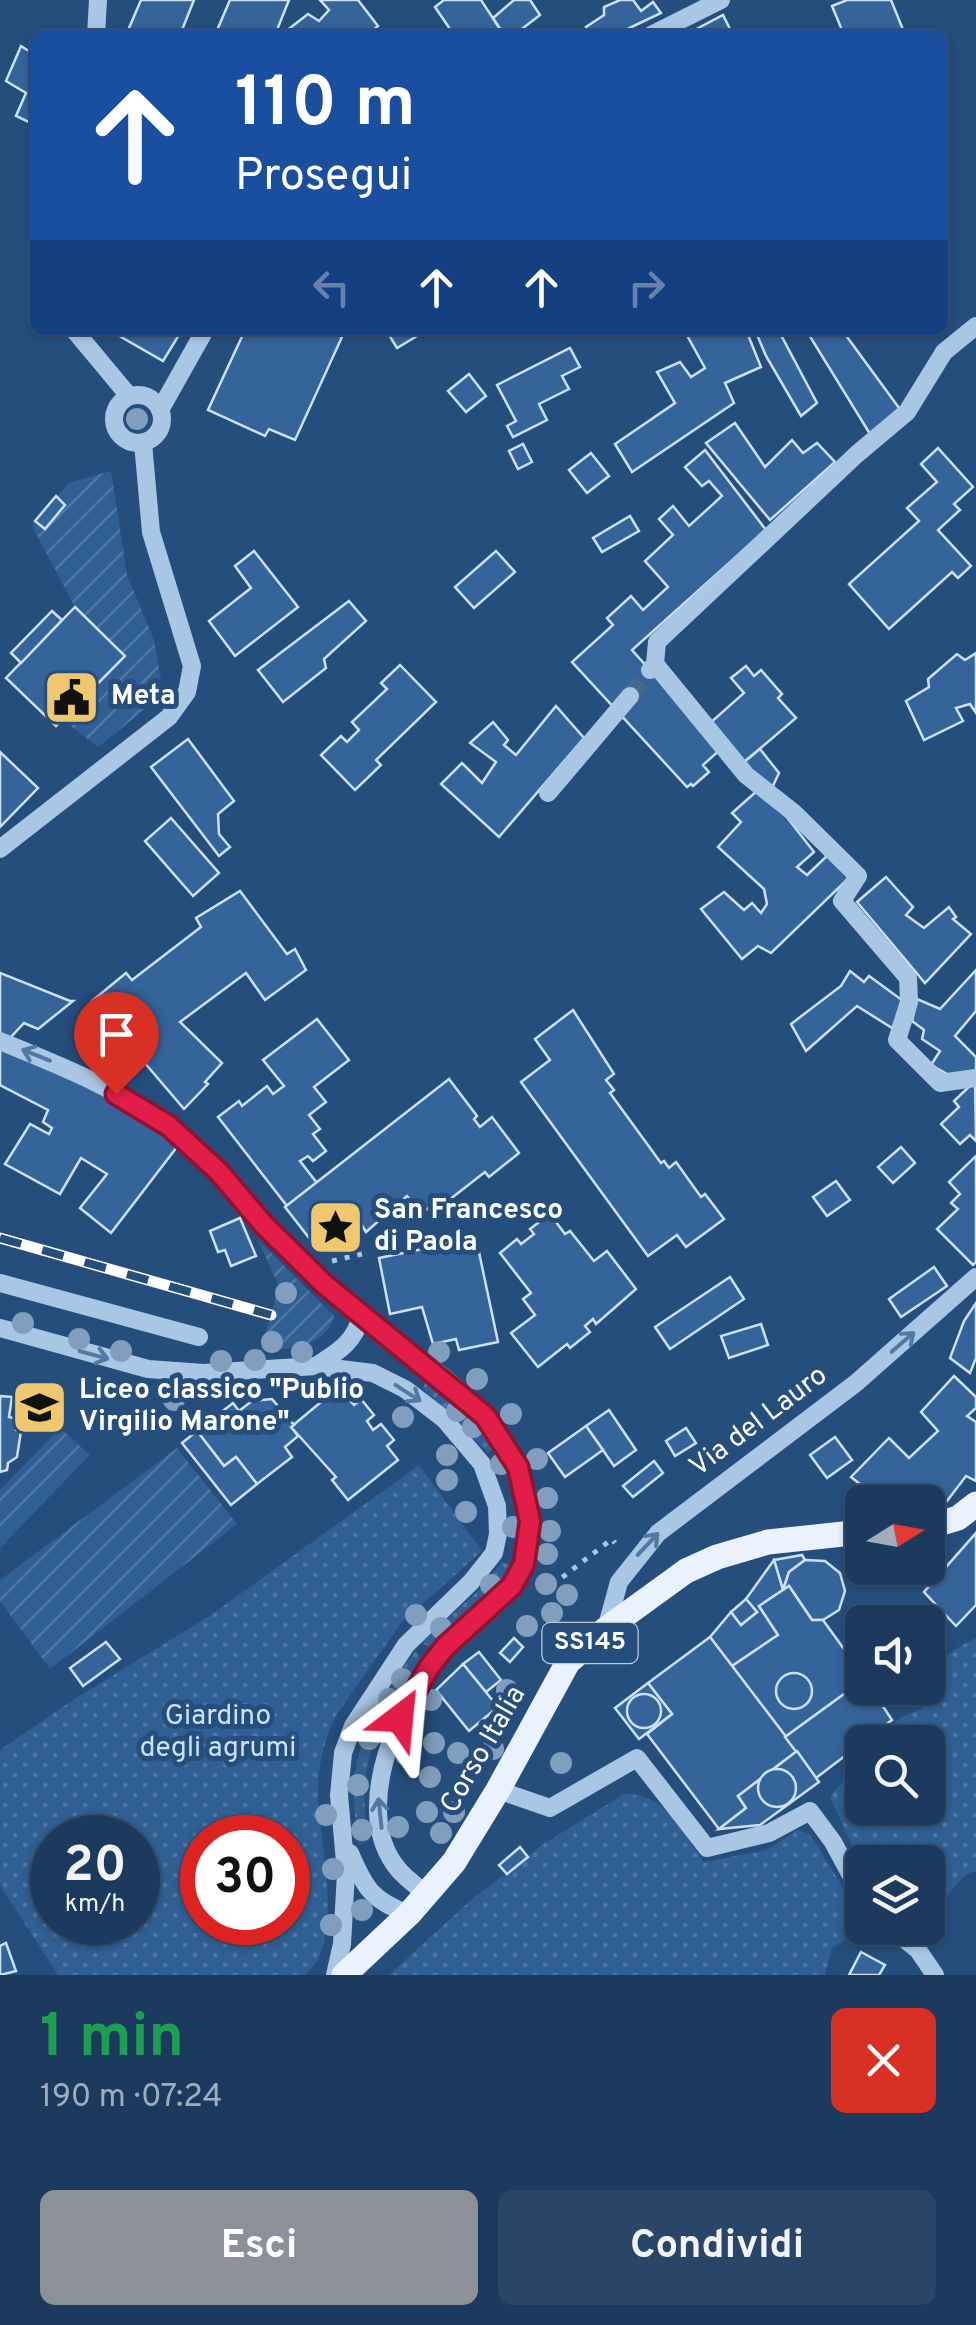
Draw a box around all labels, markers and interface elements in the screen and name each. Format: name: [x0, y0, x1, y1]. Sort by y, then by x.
text: 110 m: [235, 62, 416, 151]
icon: ahead: [70, 70, 200, 200]
text: Prosegui: [235, 149, 412, 206]
icon: left: [304, 260, 359, 315]
icon: ahead: [409, 260, 464, 315]
icon: ahead: [514, 260, 569, 315]
icon: right: [619, 260, 674, 315]
public building icon: Meta: [42, 667, 102, 727]
place label: Meta: [111, 679, 176, 715]
pin: [74, 992, 159, 1095]
icon: arrive: [89, 1007, 144, 1062]
one-way arrow: [22, 1045, 52, 1063]
place label: San Francesco di Paola: [374, 1193, 563, 1261]
place icon: San Francesco di Paola: [305, 1197, 365, 1257]
one-way arrow: [889, 1332, 915, 1354]
one-way arrow: [77, 1347, 109, 1366]
street label: Via del Lauro: [683, 1358, 835, 1486]
place label: Liceo classico "Publio Virgilio Marone": [79, 1373, 364, 1441]
school or university icon: Liceo classico "Publio Virgilio Marone": [10, 1377, 70, 1437]
one-way arrow: [393, 1382, 421, 1403]
north arrow: [845, 1485, 945, 1585]
map controls: [845, 1485, 945, 1945]
one-way arrow: [636, 1532, 659, 1557]
button: sound: [845, 1605, 945, 1705]
road number: SS145: [542, 1623, 638, 1663]
position arrow: [348, 1666, 452, 1770]
street label: Corso Italia: [433, 1680, 535, 1820]
park label: Giardino degli agrumi: [140, 1699, 296, 1767]
button: search: [845, 1725, 945, 1825]
one-way arrow: [370, 1797, 389, 1829]
speed limit sign: 30: [180, 1815, 310, 1945]
text: 20: [63, 1836, 127, 1899]
button: layers: [845, 1845, 945, 1945]
text: km/h: [65, 1889, 125, 1921]
text: 1 min: [40, 2002, 184, 2078]
button: close: [831, 2008, 936, 2113]
text: 190 m · 07:24: [40, 2078, 222, 2118]
button: Esci: [40, 2190, 478, 2305]
button: Condividi: [498, 2190, 936, 2305]

